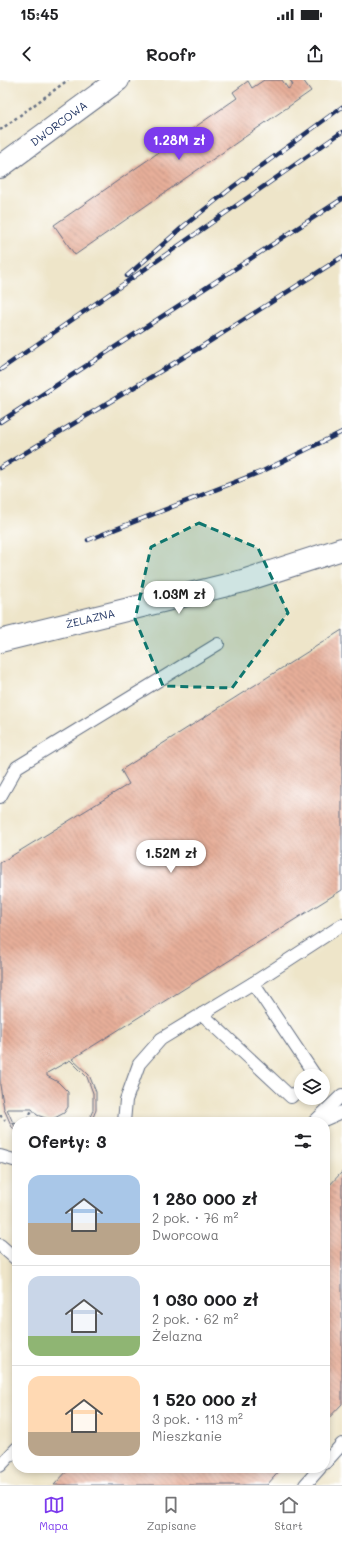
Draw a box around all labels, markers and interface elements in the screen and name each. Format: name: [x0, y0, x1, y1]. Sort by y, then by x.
text: 15:45: [20, 4, 58, 24]
text: Roofr: [146, 42, 196, 66]
icon: back: [16, 43, 38, 65]
icon: share: [304, 43, 326, 65]
street label: DWORCOWA: [27, 97, 90, 149]
pin: 1.28M zł: [138, 127, 220, 161]
text: 1.28M zł: [153, 131, 205, 148]
pin: 1.03M zł: [138, 581, 220, 615]
text: 1.03M zł: [152, 585, 206, 602]
street label: ŻELAZNA: [64, 605, 116, 632]
pin: 1.52M zł: [130, 840, 212, 874]
text: 1.52M zł: [145, 844, 197, 861]
map controls: [294, 1069, 330, 1105]
button: layers: [294, 1069, 330, 1105]
text: Oferty: 3: [28, 1130, 107, 1152]
icon: filters: [292, 1130, 314, 1152]
text: 1 280 000 zł: [152, 1187, 257, 1209]
icon: home: [60, 1191, 108, 1239]
text: 2 pok. · 76 m²: [152, 1209, 238, 1226]
text: Dworcowa: [152, 1226, 219, 1243]
text: 1 030 000 zł: [152, 1288, 258, 1310]
icon: home: [60, 1292, 108, 1340]
text: 2 pok. · 62 m²: [152, 1310, 238, 1327]
text: Żelazna: [152, 1327, 203, 1344]
text: 1 520 000 zł: [152, 1388, 257, 1410]
icon: home: [60, 1392, 108, 1440]
text: 3 pok. · 113 m²: [152, 1410, 243, 1427]
text: Mieszkanie: [152, 1427, 222, 1444]
tab: Mapa: [39, 1494, 68, 1533]
tab: Zapisane: [147, 1494, 196, 1533]
tab: Start: [275, 1494, 303, 1533]

